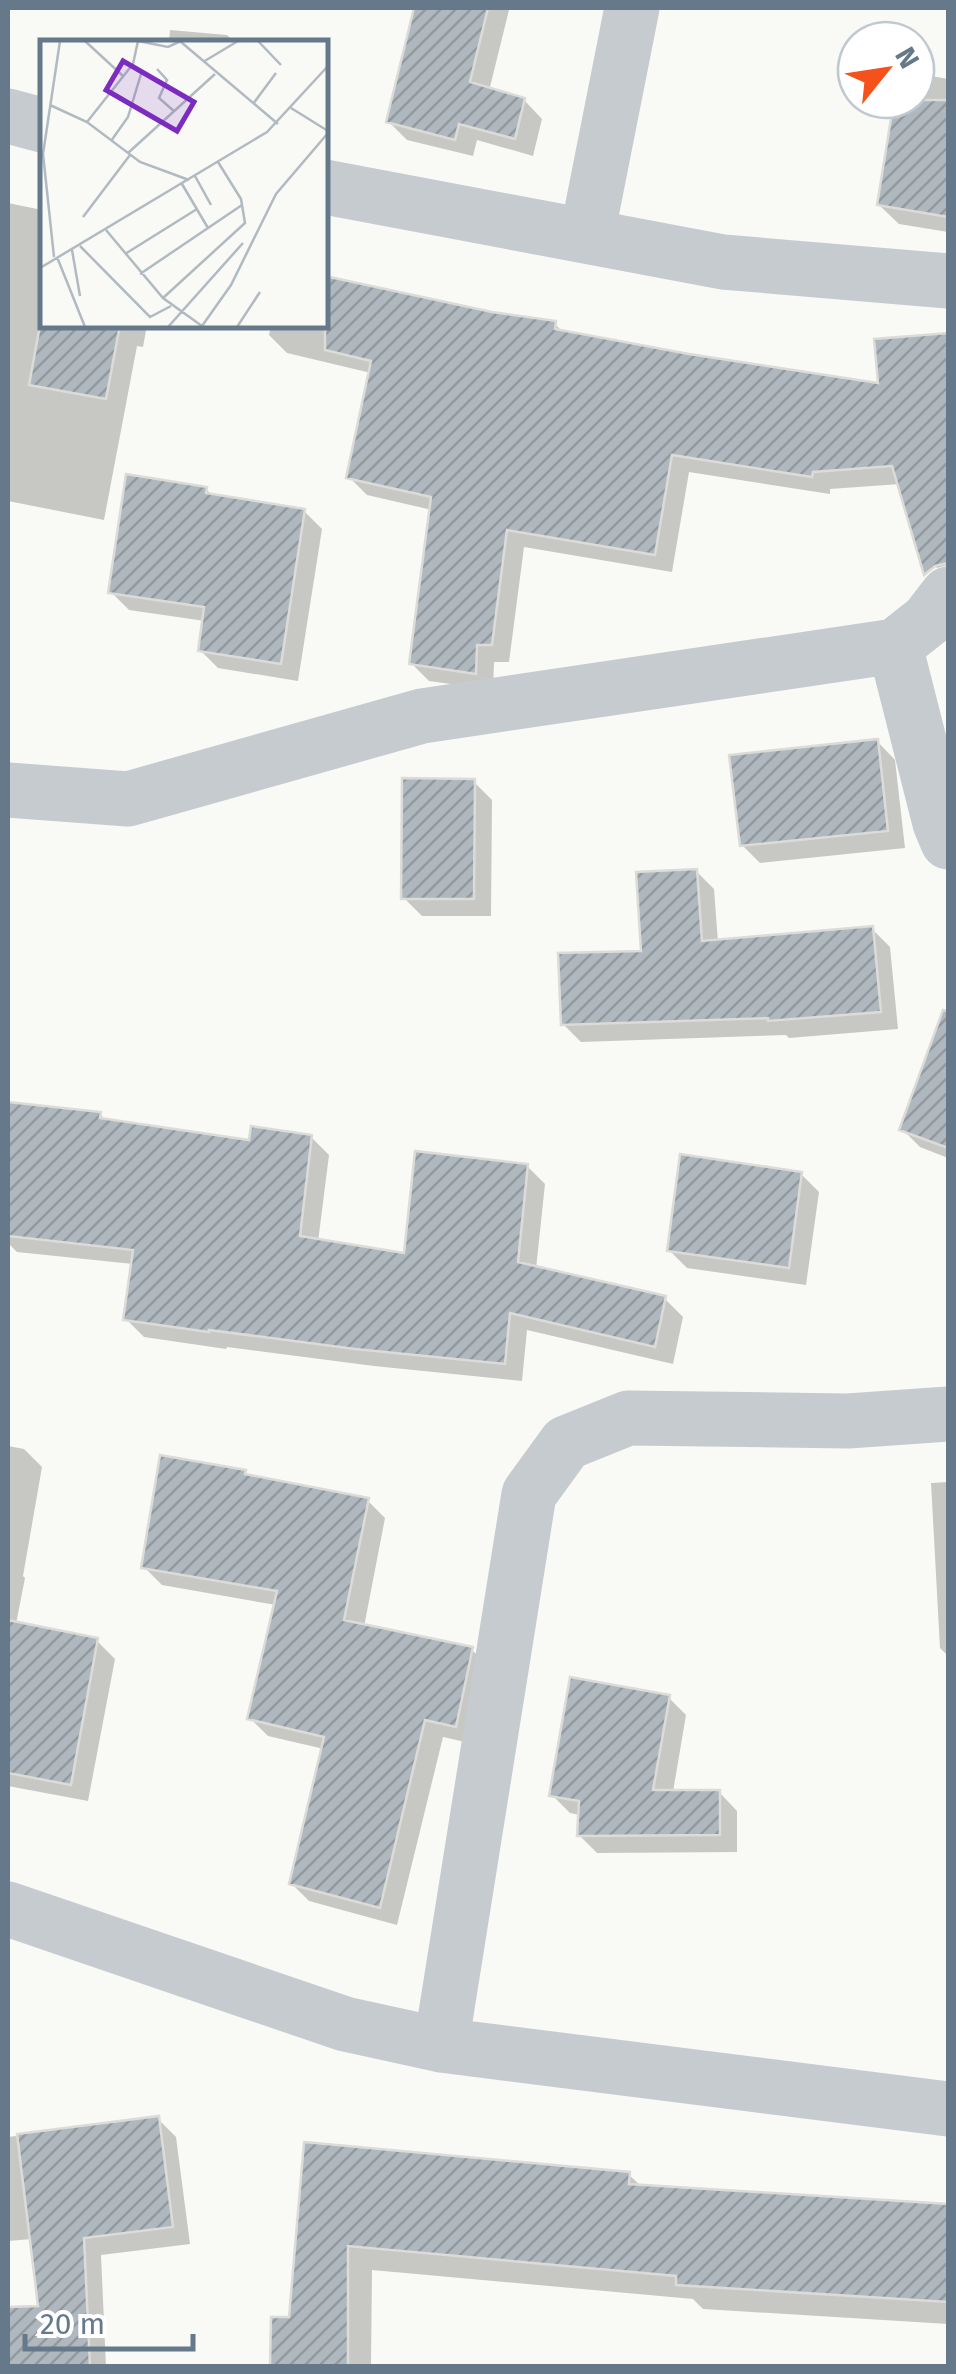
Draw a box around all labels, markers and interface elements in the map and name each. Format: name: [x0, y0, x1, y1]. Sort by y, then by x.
north arrow: [836, 20, 936, 120]
inset map: [40, 40, 328, 328]
text: N: [888, 41, 926, 74]
scale bar: [25, 2289, 192, 2351]
text: 20 m: [40, 2306, 105, 2342]

